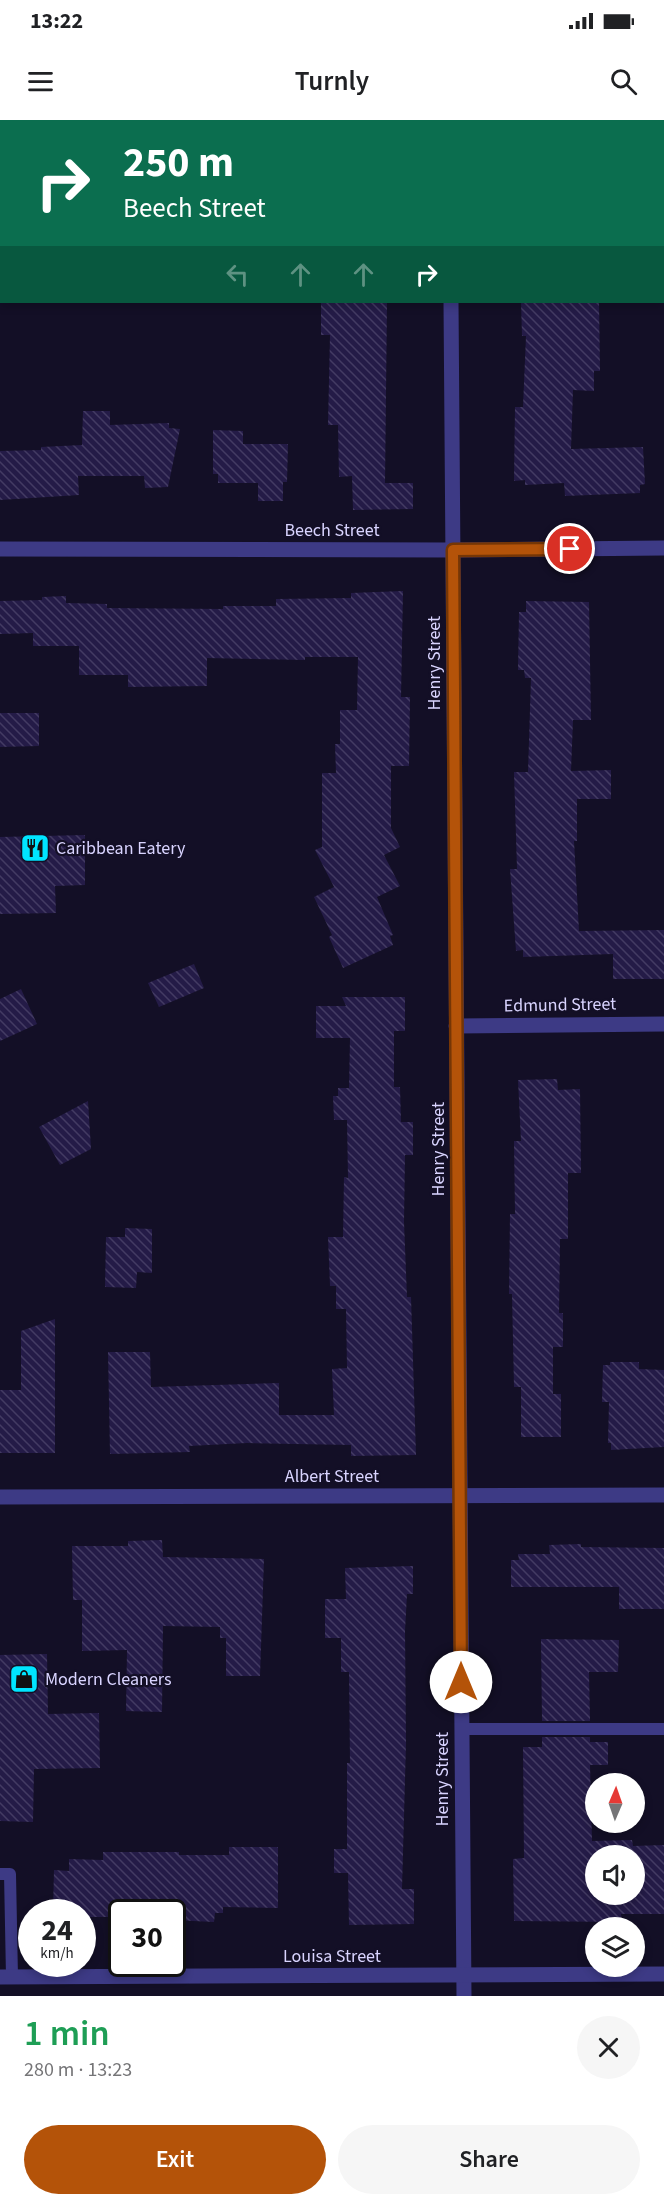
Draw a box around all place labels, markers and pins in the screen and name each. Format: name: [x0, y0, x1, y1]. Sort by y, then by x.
pin: [544, 523, 595, 574]
restaurant icon: Caribbean Eatery: [19, 832, 51, 864]
place label: Caribbean Eatery: [56, 836, 186, 861]
shop icon: Modern Cleaners: [8, 1663, 40, 1695]
place label: Modern Cleaners: [45, 1667, 172, 1692]

